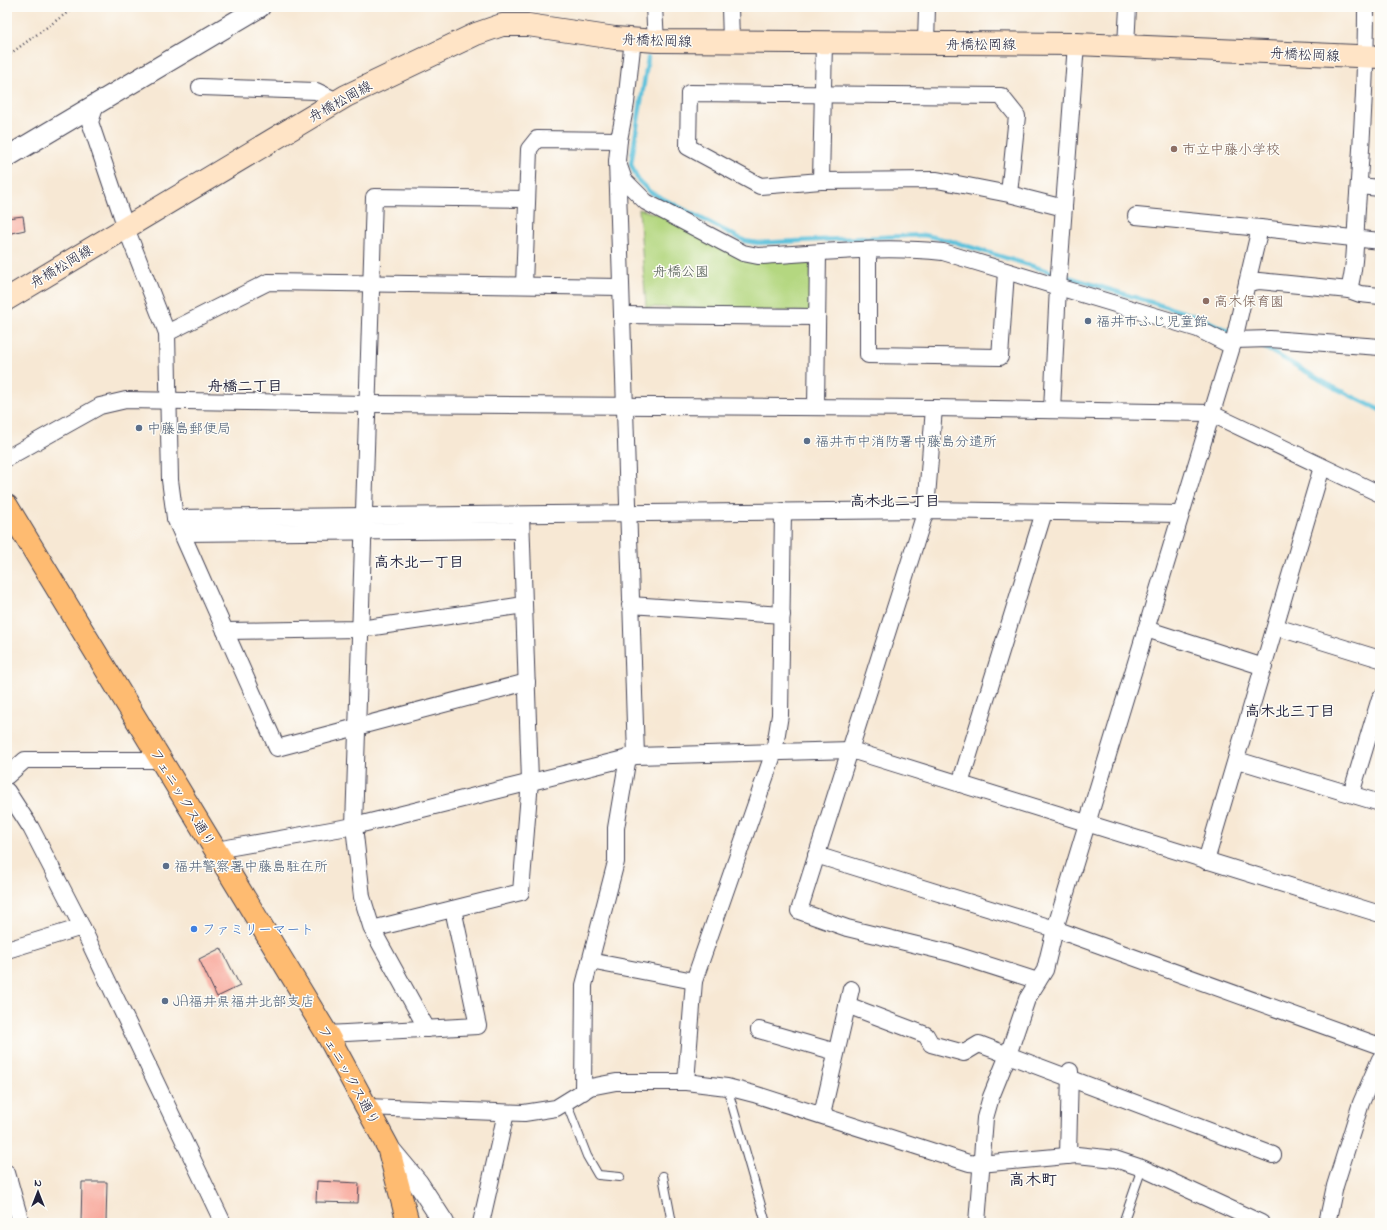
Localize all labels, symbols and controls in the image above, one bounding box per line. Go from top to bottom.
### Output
street label: 舟橋松岡線 [622,30,692,53]
street label: 舟橋松岡線 [946,35,1016,56]
street label: 舟橋松岡線 [1269,43,1340,68]
street label: 舟橋松岡線 [305,76,376,128]
place label: 市立中藤小学校 [1182,140,1280,161]
marker: 市立中藤小学校 [1169,144,1179,154]
street label: 舟橋松岡線 [26,240,97,294]
park label: 舟橋公園 [653,262,709,283]
place label: 高木保育園 [1214,292,1284,313]
marker: 高木保育園 [1201,296,1211,306]
place label: 福井市ふじ児童館 [1096,312,1208,333]
marker: 福井市ふじ児童館 [1083,316,1093,326]
district label: 舟橋二丁目 [207,376,283,398]
place label: 中藤島郵便局 [147,419,231,440]
marker: 中藤島郵便局 [134,423,144,433]
place label: 福井市中消防署中藤島分遣所 [815,432,997,453]
marker: 福井市中消防署中藤島分遣所 [802,436,812,446]
district label: 高木北二丁目 [850,491,940,513]
district label: 高木北一丁目 [374,552,464,574]
district label: 高木北三丁目 [1245,701,1335,723]
street label: フェニックス通り [144,744,219,851]
place label: 福井警察署中藤島駐在所 [174,857,328,878]
marker: 福井警察署中藤島駐在所 [161,861,171,871]
place label: ファミリーマート [202,920,314,941]
marker: ファミリーマート [189,924,199,934]
place label: JA福井県福井北部支店 [173,992,314,1013]
marker: JA福井県福井北部支店 [160,996,170,1006]
street label: フェニックス通り [311,1022,384,1130]
district label: 高木町 [1009,1169,1057,1193]
north arrow [18,1172,58,1212]
text: N [34,1175,42,1191]

